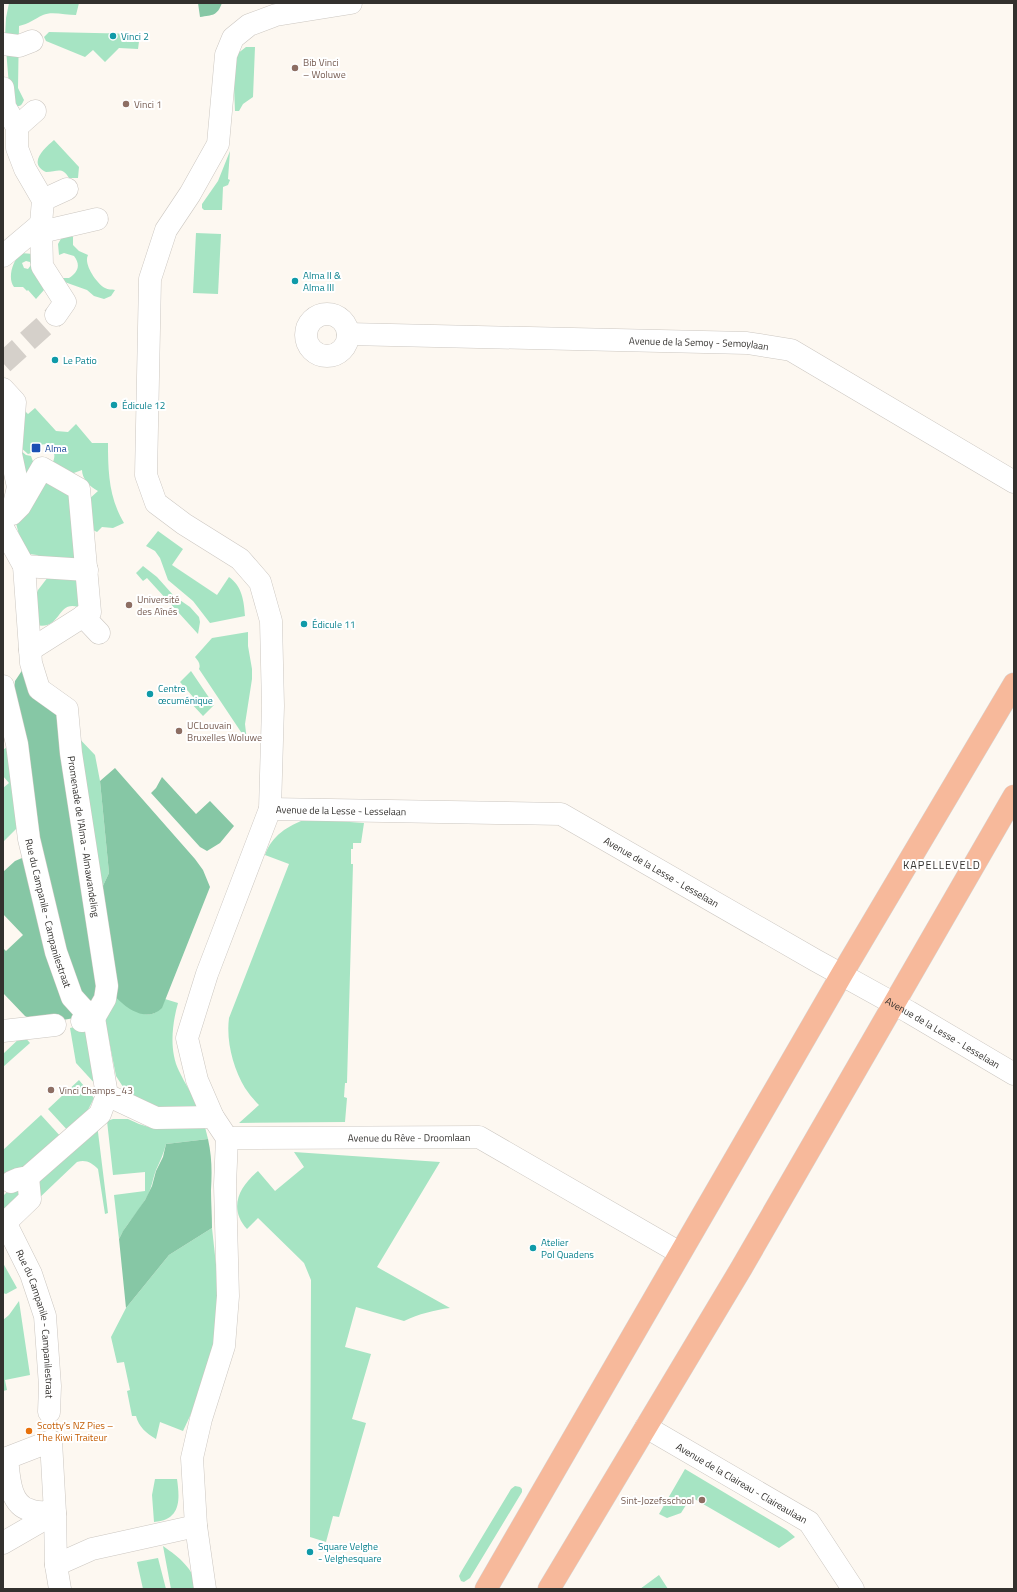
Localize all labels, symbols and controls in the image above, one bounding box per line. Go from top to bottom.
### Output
place label: Vinci 2 [121,29,149,44]
marker: Vinci 2 [108,31,118,41]
place label: Bib Vinci – Woluwe [303,55,346,82]
marker: Bib Vinci – Woluwe [290,63,300,73]
place label: Vinci 1 [134,97,162,112]
marker: Vinci 1 [121,99,131,109]
place label: Alma II & Alma III [303,268,341,295]
marker: Alma II & Alma III [290,276,300,286]
street label: Avenue de la Semoy - Semoylaan [629,333,770,354]
place label: Le Patio [63,353,97,368]
marker: Le Patio [50,355,60,365]
place label: Édicule 12 [122,398,165,413]
marker: Édicule 12 [109,400,119,410]
place label: Alma [45,441,67,456]
marker: Alma [30,442,42,454]
place label: Université des Aînés [137,592,180,619]
marker: Université des Aînés [124,600,134,610]
place label: Édicule 11 [312,617,355,632]
marker: Édicule 11 [299,619,309,629]
place label: Centre œcuménique [158,681,213,708]
marker: Centre œcuménique [145,689,155,699]
place label: UCLouvain Bruxelles Woluwe [187,718,262,745]
marker: UCLouvain Bruxelles Woluwe [174,726,184,736]
street label: Promenade de l'Alma - Almawandeling [64,755,104,918]
street label: Avenue de la Lesse - Lesselaan [276,802,406,819]
street label: Avenue de la Lesse - Lesselaan [601,833,722,911]
street label: Rue du Campanile - Campanilestraat [22,837,76,990]
district label: KAPELLEVELD [903,857,981,873]
street label: Avenue de la Lesse - Lesselaan [883,993,1003,1072]
place label: Vinci Champs_43 [59,1083,133,1098]
marker: Vinci Champs_43 [46,1085,56,1095]
street label: Avenue du Rêve - Droomlaan [348,1130,470,1145]
place label: Atelier Pol Quadens [541,1235,594,1262]
marker: Atelier Pol Quadens [528,1243,538,1253]
street label: Rue du Campanile - Campanilestraat [12,1247,58,1399]
place label: Scotty's NZ Pies – The Kiwi Traiteur [37,1418,113,1445]
marker: Scotty's NZ Pies – The Kiwi Traiteur [24,1426,34,1436]
street label: Avenue de la Claireau - Claireaulaan [673,1439,810,1527]
place label: Sint-Jozefsschool [621,1493,694,1508]
marker: Sint-Jozefsschool [697,1495,707,1505]
place label: Square Velghe - Velghesquare [318,1539,382,1566]
marker: Square Velghe - Velghesquare [305,1547,315,1557]

